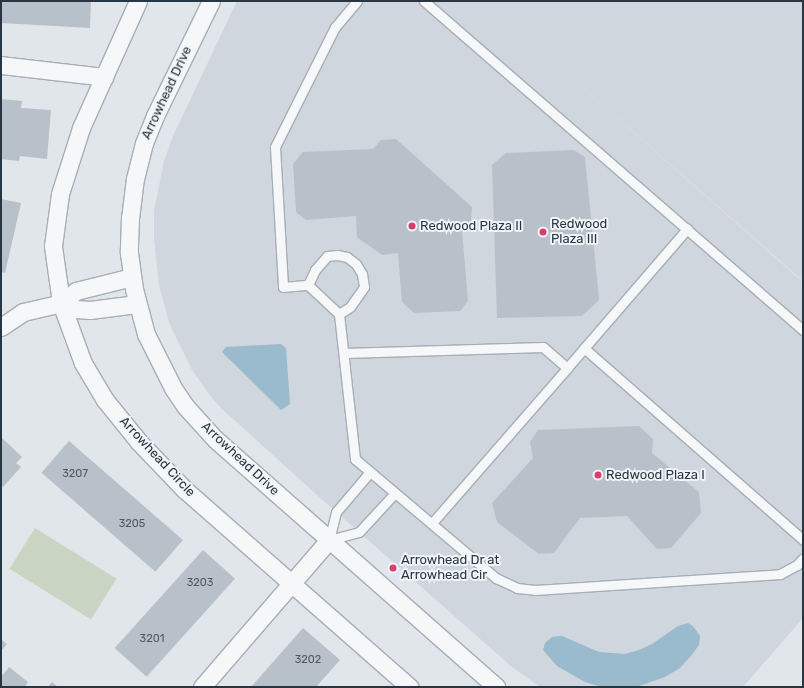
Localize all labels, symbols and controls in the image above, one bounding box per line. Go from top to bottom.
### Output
street label: Arrowhead Drive [139,44,195,142]
place label: Redwood Plaza III [551,217,607,248]
place label: Redwood Plaza II [420,218,522,234]
marker: Redwood Plaza II [407,221,417,231]
marker: Redwood Plaza III [538,227,548,237]
street label: Arrowhead Circle [116,414,198,500]
street label: Arrowhead Drive [198,419,282,499]
house number: 3207 [62,467,88,481]
place label: Redwood Plaza I [606,467,705,483]
marker: Redwood Plaza I [593,470,603,480]
house number: 3205 [119,517,145,531]
place label: Arrowhead Dr at Arrowhead Cir [401,553,500,584]
marker: Arrowhead Dr at Arrowhead Cir [388,563,398,573]
house number: 3203 [187,576,213,590]
house number: 3201 [140,632,164,646]
house number: 3202 [295,653,321,667]

